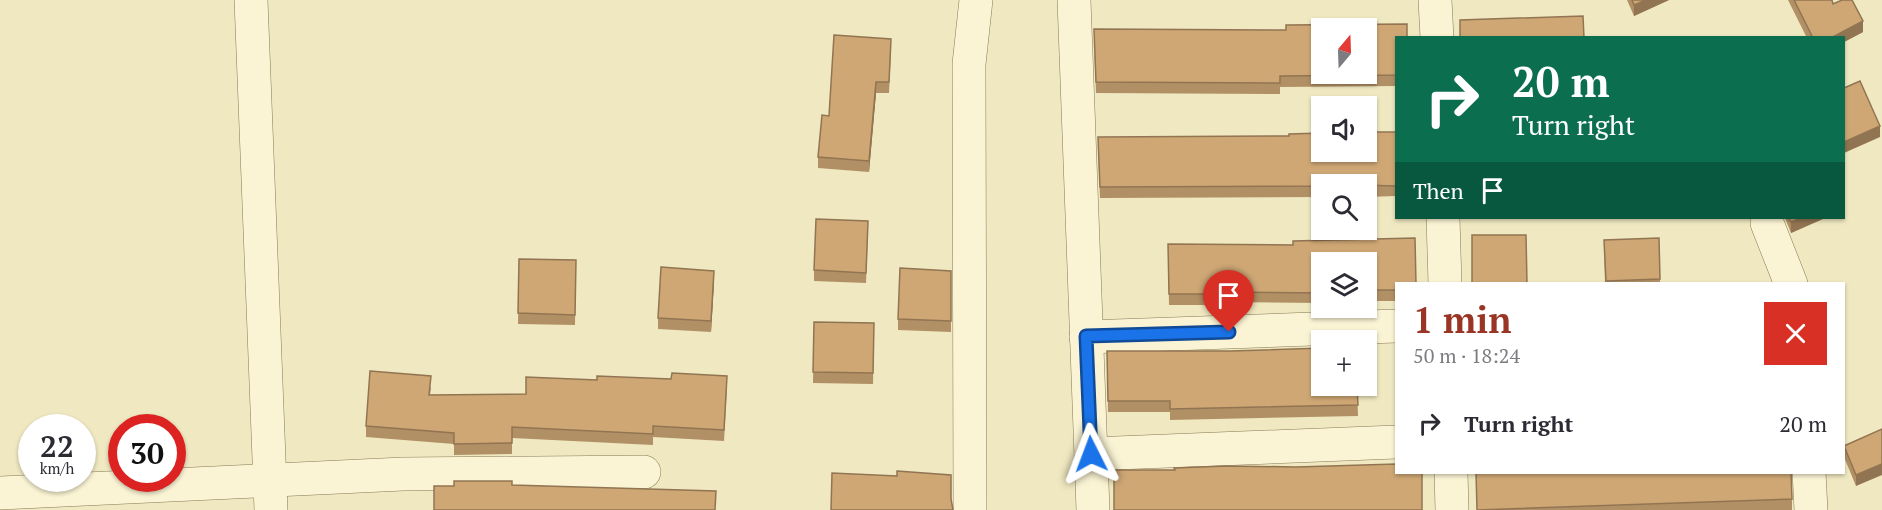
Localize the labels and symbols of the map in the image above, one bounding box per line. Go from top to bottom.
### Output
north arrow [1311,18,1377,84]
pin [1203,270,1254,332]
speed limit sign: 30 [108,414,186,492]
position arrow [1059,422,1123,486]

